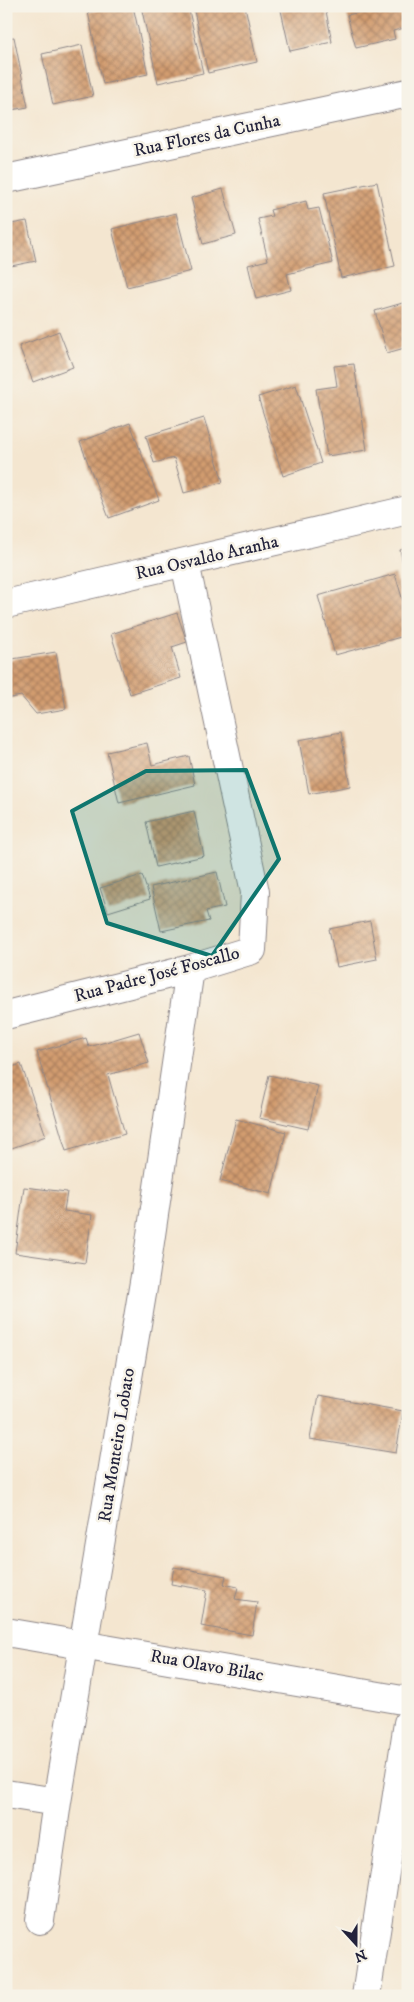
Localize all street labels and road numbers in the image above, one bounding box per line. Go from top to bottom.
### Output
street label: Rua Flores da Cunha [132,110,282,162]
street label: Rua Osvaldo Aranha [133,531,281,585]
street label: Rua Padre José Foscallo [72,942,242,1008]
street label: Rua Monteiro Lobato [94,1366,140,1524]
street label: Rua Olavo Bilac [148,1645,266,1687]

